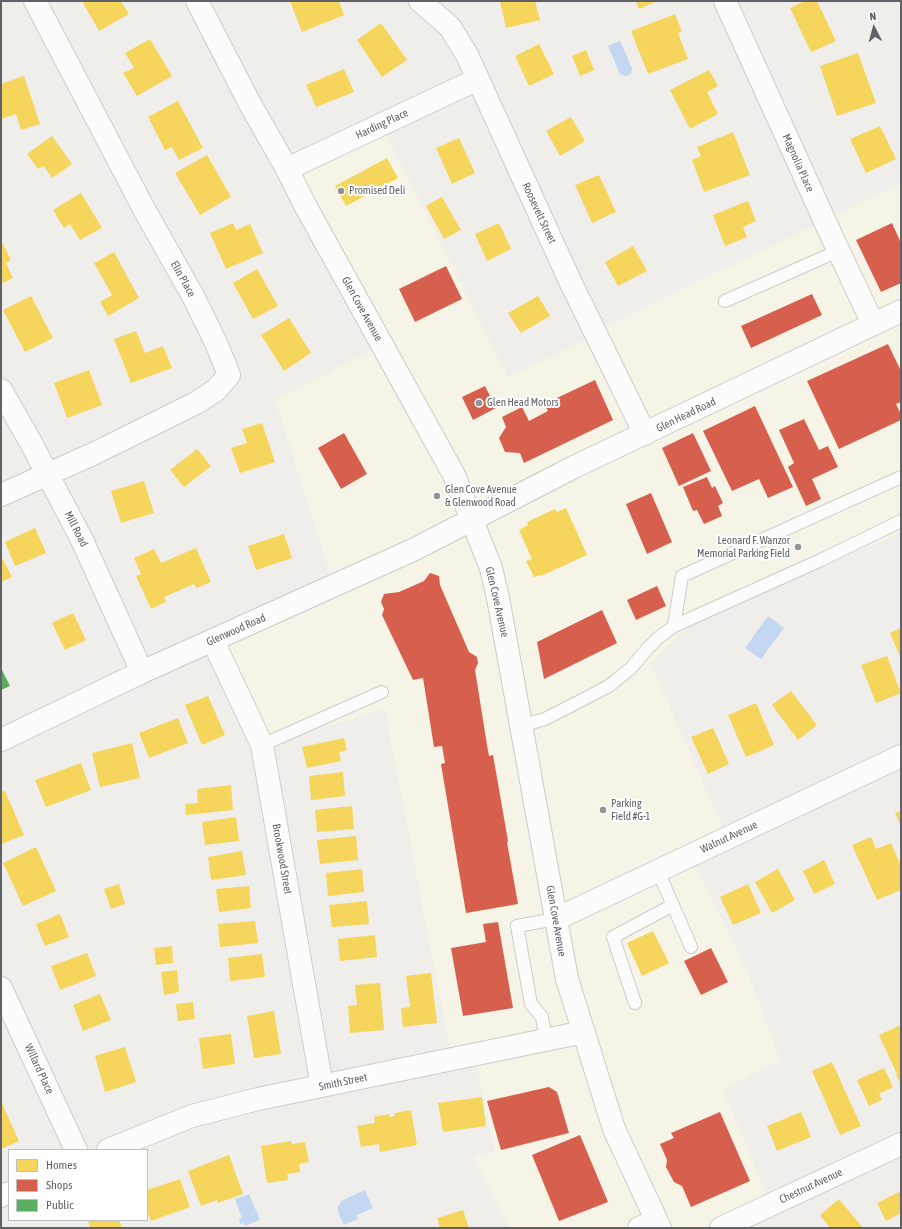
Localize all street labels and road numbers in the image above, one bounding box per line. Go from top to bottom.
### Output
street label: Harding Place [354,106,410,142]
street label: Magnolia Place [779,132,817,194]
street label: Roosevelt Street [519,180,559,246]
street label: Elin Place [168,259,198,299]
street label: Glen Cove Avenue [339,274,385,344]
street label: Glen Head Road [654,395,718,435]
street label: Mill Road [61,509,91,549]
street label: Glen Cove Avenue [482,566,512,638]
street label: Glenwood Road [204,611,268,649]
street label: Walnut Avenue [698,818,760,856]
street label: Brookwood Street [269,823,295,895]
street label: Glen Cove Avenue [543,884,569,958]
street label: Willard Place [22,1042,56,1096]
street label: Smith Street [318,1070,368,1094]
street label: Chestnut Avenue [777,1166,845,1206]

